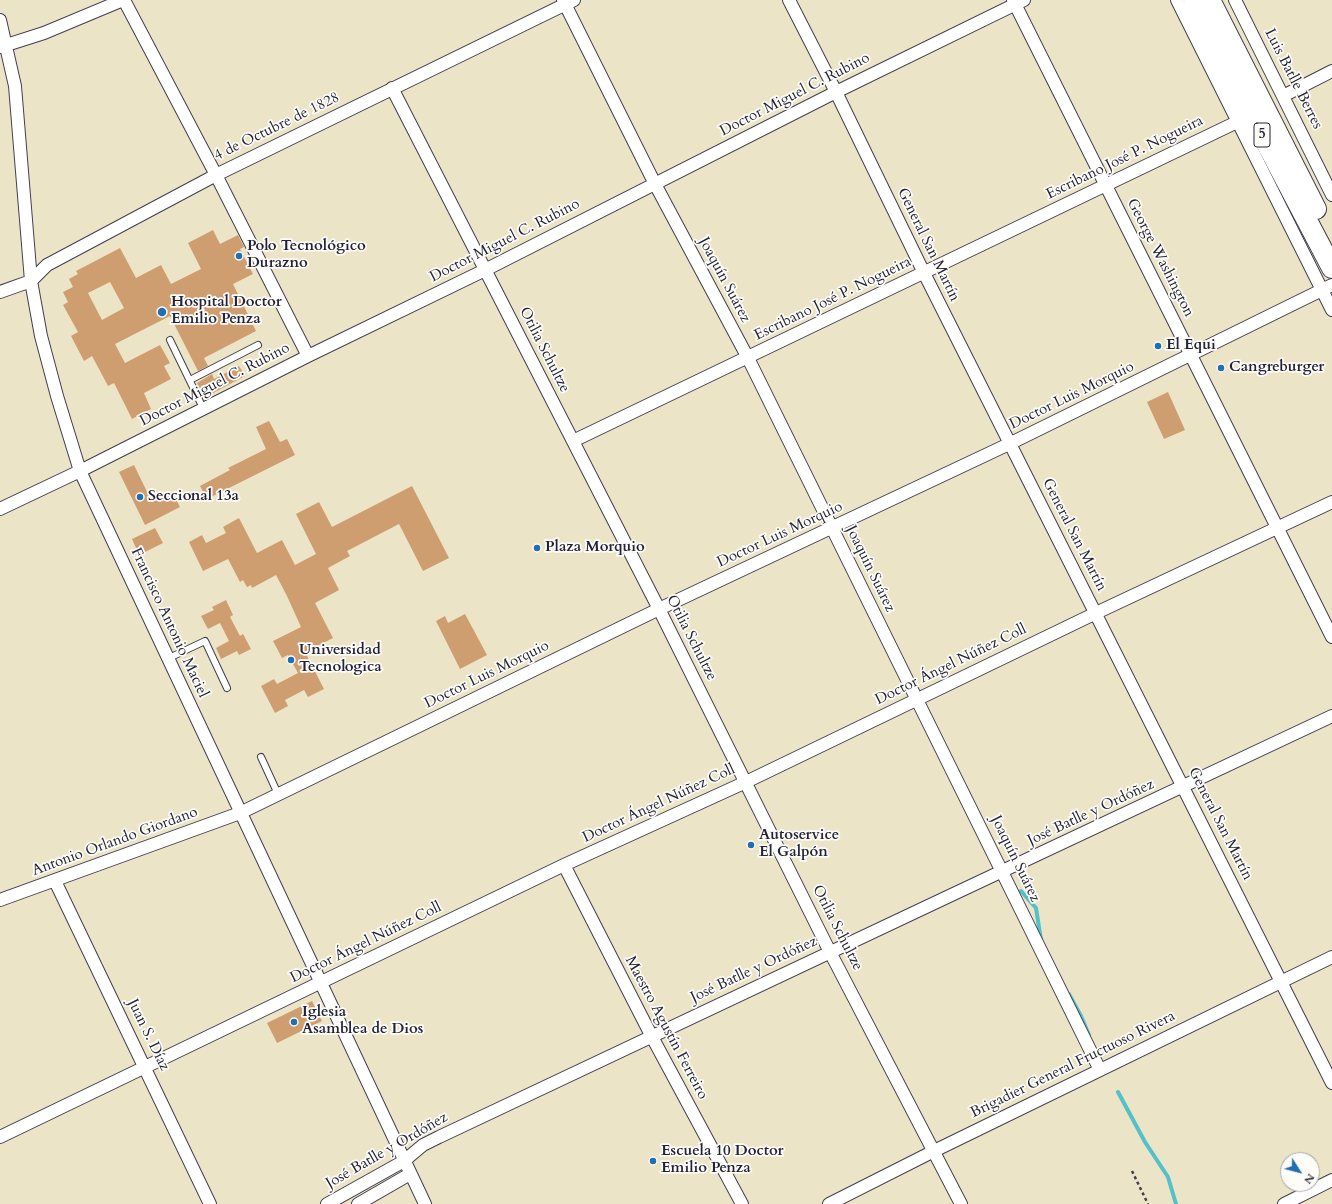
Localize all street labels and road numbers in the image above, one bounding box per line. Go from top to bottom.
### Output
street label: Luis Batlle Berres [1260,26,1326,132]
street label: Doctor Miguel C. Rubino [717,49,873,141]
street label: 4 de Octubre de 1828 [211,89,343,165]
street label: Escribano José P. Nogueira [1044,112,1206,204]
road number: 5 [1254,123,1270,147]
street label: General San Martín [893,185,963,305]
street label: Doctor Miguel C. Rubino [427,195,583,287]
street label: George Washington [1122,196,1198,320]
street label: Joaquín Suárez [694,234,754,326]
street label: Escribano José P. Nogueira [752,253,914,345]
street label: Otilia Schultze [515,304,573,396]
street label: Doctor Miguel C. Rubino [137,339,293,431]
street label: Doctor Luis Morquio [1007,358,1137,434]
street label: General San Martín [1038,476,1110,594]
street label: Doctor Luis Morquio [714,498,846,572]
street label: Joaquín Suárez [841,523,899,615]
street label: Francisco Antonio Maciel [126,545,212,701]
street label: Otilia Schultze [662,592,720,684]
street label: Doctor Ángel Núñez Coll [872,621,1030,709]
street label: Doctor Luis Morquio [422,637,552,713]
street label: Doctor Ángel Núñez Coll [580,761,738,847]
street label: General San Martín [1184,765,1256,883]
street label: José Batlle y Ordóñez [1025,776,1157,850]
street label: Antonio Orlando Giordano [30,804,200,880]
street label: Joaquín Suárez [986,813,1044,905]
street label: Otilia Schultze [808,882,866,974]
street label: Doctor Ángel Núñez Coll [287,899,445,987]
street label: José Batlle y Ordóñez [688,933,820,1007]
street label: Maestro Agustín Ferreiro [621,953,711,1103]
street label: Juan S. Díaz [123,996,173,1074]
street label: Brigadier General Fructuoso Rivera [968,1008,1178,1122]
street label: José Batlle y Ordóñez [323,1109,451,1193]

